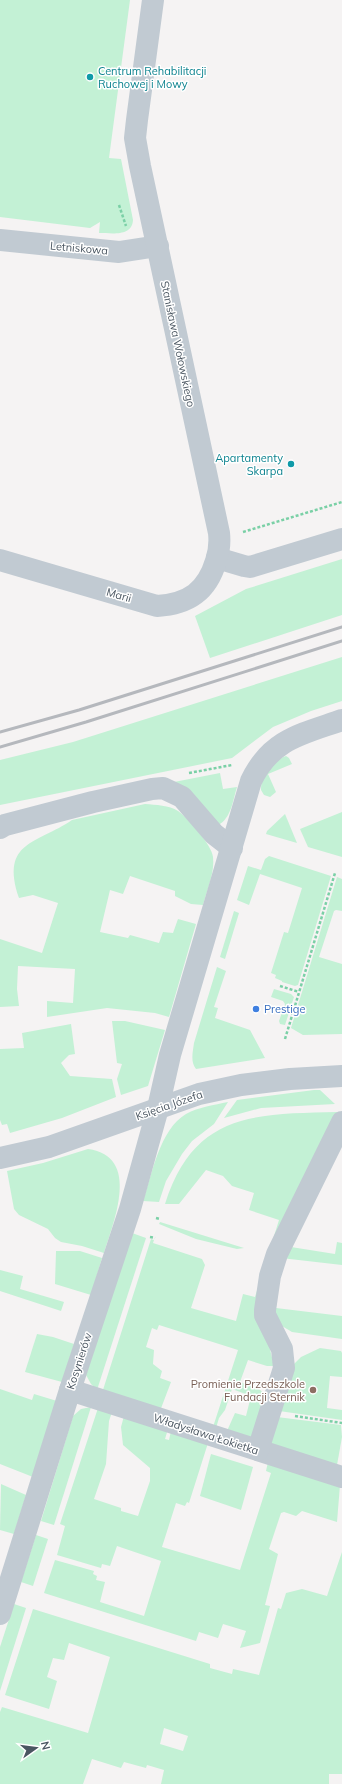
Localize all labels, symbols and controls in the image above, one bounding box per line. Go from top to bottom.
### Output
place label: Centrum Rehabilitacji Ruchowej i Mowy [98,64,206,91]
marker: Centrum Rehabilitacji Ruchowej i Mowy [85,72,95,82]
street label: Letniskowa [49,238,109,258]
street label: Stanisława Wołowskiego [158,280,198,408]
place label: Apartamenty Skarpa [215,451,283,478]
marker: Apartamenty Skarpa [286,459,296,469]
street label: Marii [105,585,133,605]
place label: Prestige [264,1002,305,1016]
marker: Prestige [251,1004,261,1014]
street label: Księcia Józefa [134,1087,204,1123]
street label: Kosynierów [63,1330,95,1391]
place label: Promienie Przedszkole Fundacji Sternik [191,1377,305,1404]
marker: Promienie Przedszkole Fundacji Sternik [308,1385,318,1395]
street label: Władysława Łokietka [152,1410,260,1458]
north arrow [16,1728,56,1768]
text: N [38,1740,54,1751]

